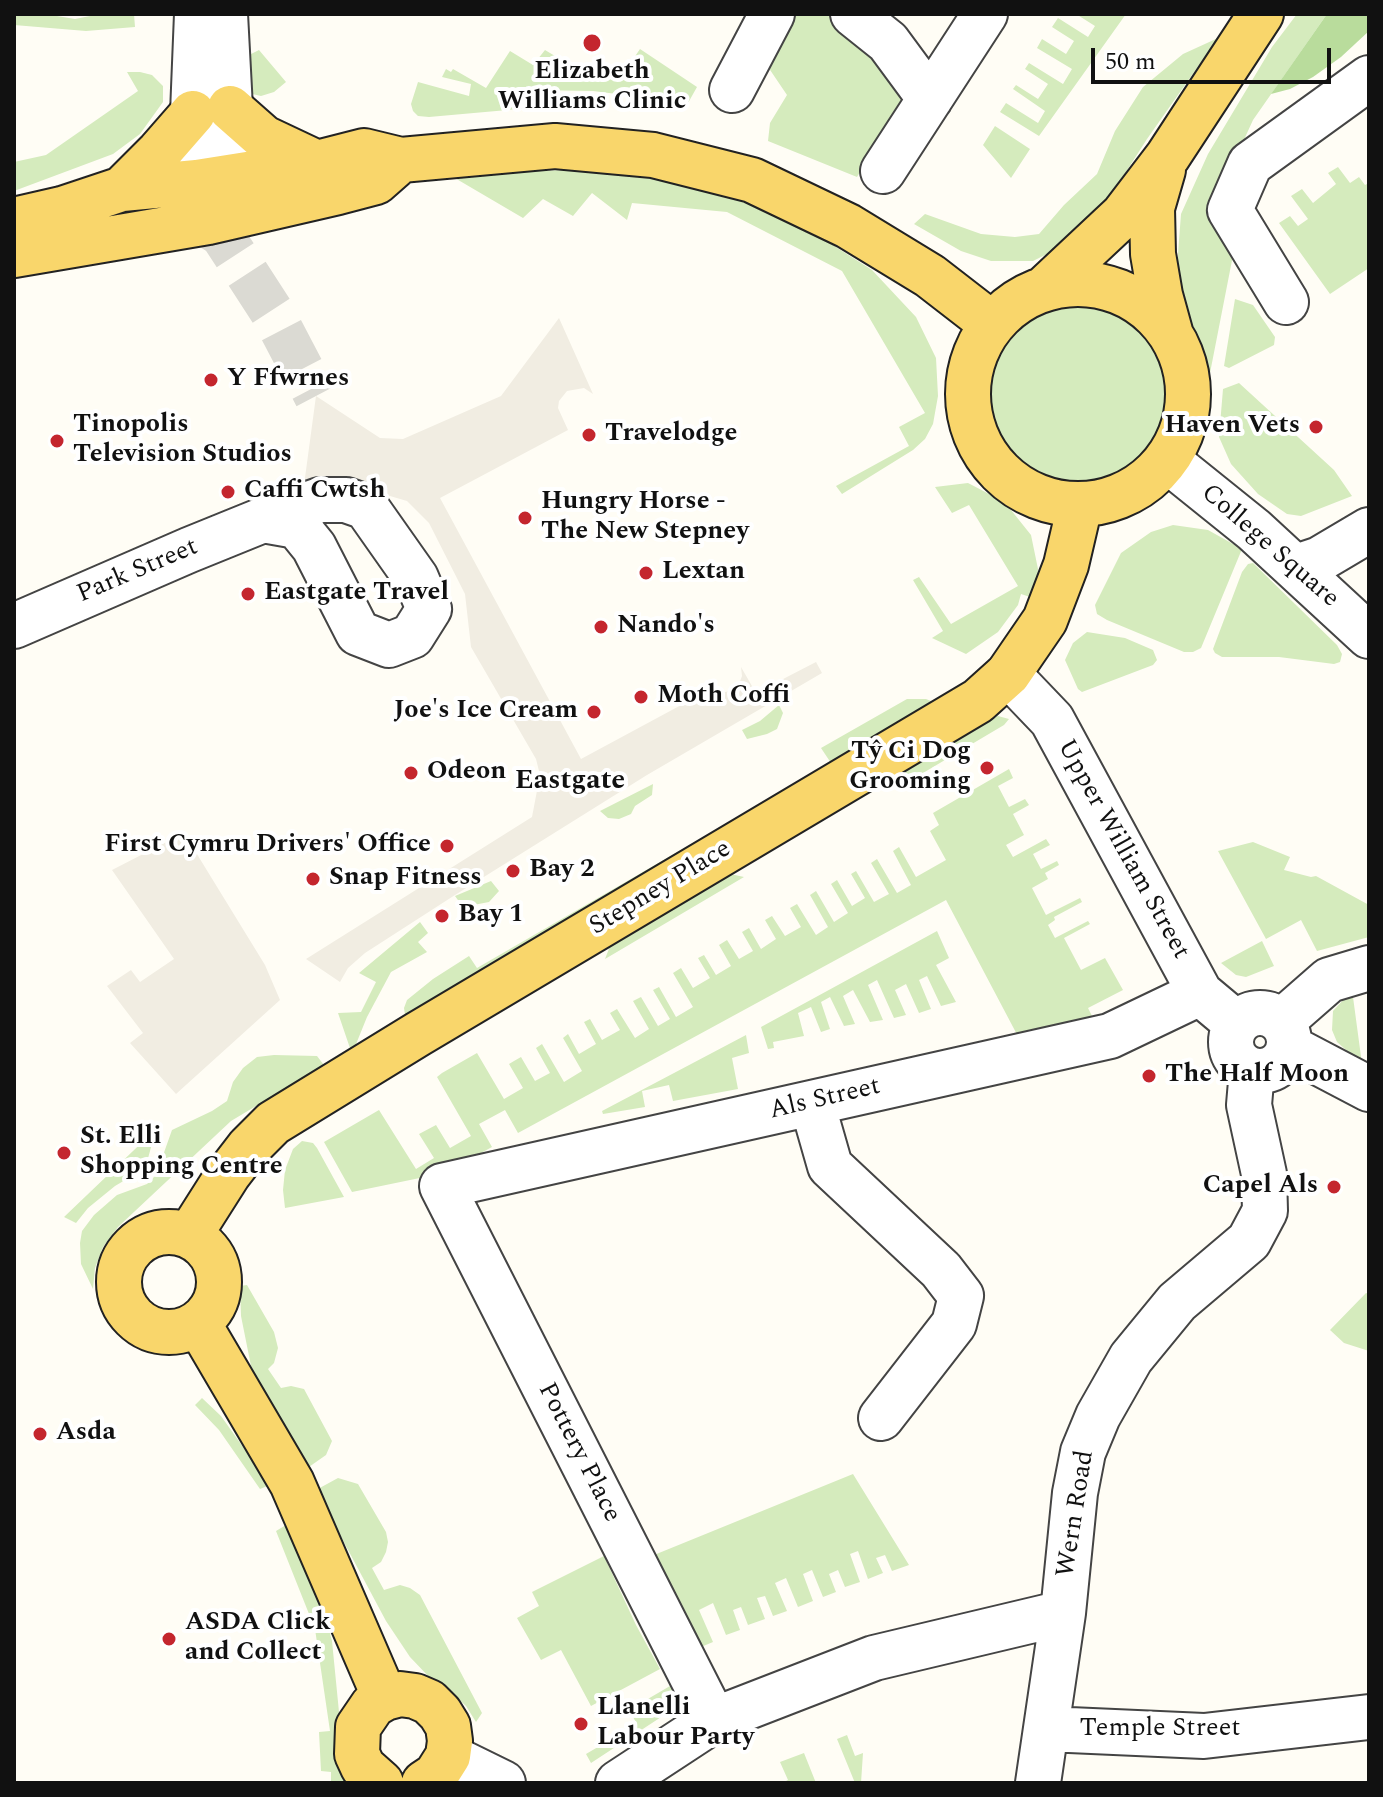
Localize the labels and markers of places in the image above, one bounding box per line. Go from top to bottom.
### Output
marker: Elizabeth Williams Clinic [581,32,603,54]
place label: Elizabeth Williams Clinic [498,57,686,118]
place label: Y Ffwrnes [227,364,349,396]
marker: Y Ffwrnes [202,371,220,389]
place label: Tinopolis Television Studios [73,410,292,472]
place label: Haven Vets [1164,411,1300,443]
marker: Haven Vets [1307,418,1325,436]
place label: Travelodge [605,419,737,451]
marker: Travelodge [580,426,598,444]
marker: Tinopolis Television Studios [48,432,66,450]
place label: Caffi Cwtsh [244,476,386,508]
marker: Caffi Cwtsh [219,483,237,501]
place label: Hungry Horse - The New Stepney [541,487,749,548]
marker: Hungry Horse - The New Stepney [516,509,534,527]
place label: Lextan [662,557,745,589]
marker: Lextan [637,564,655,582]
place label: Eastgate Travel [264,578,449,610]
marker: Eastgate Travel [239,585,257,603]
place label: Nando's [617,611,715,643]
marker: Nando's [592,618,610,636]
place label: Moth Coffi [657,681,790,713]
marker: Moth Coffi [632,688,650,706]
place label: Joe's Ice Cream [393,696,578,728]
marker: Joe's Ice Cream [585,703,603,721]
place label: Tŷ Ci Dog Grooming [849,737,971,798]
place label: Odeon [427,757,506,789]
marker: Tŷ Ci Dog Grooming [978,759,996,777]
marker: Odeon [402,764,420,782]
place label: First Cymru Drivers' Office [104,830,431,862]
marker: First Cymru Drivers' Office [438,837,456,855]
place label: Bay 2 [529,855,594,887]
marker: Bay 2 [504,862,522,880]
place label: Snap Fitness [329,863,482,895]
marker: Snap Fitness [304,870,322,888]
place label: Bay 1 [458,900,523,932]
marker: Bay 1 [433,907,451,925]
place label: The Half Moon [1165,1060,1349,1092]
marker: The Half Moon [1140,1067,1158,1085]
place label: St. Elli Shopping Centre [80,1122,283,1184]
marker: St. Elli Shopping Centre [55,1144,73,1162]
place label: Capel Als [1203,1171,1318,1203]
marker: Capel Als [1325,1178,1343,1196]
place label: Asda [56,1418,116,1450]
marker: Asda [31,1425,49,1443]
place label: ASDA Click and Collect [185,1608,331,1670]
marker: ASDA Click and Collect [160,1630,178,1648]
place label: Llanelli Labour Party [597,1693,754,1754]
marker: Llanelli Labour Party [572,1715,590,1733]

